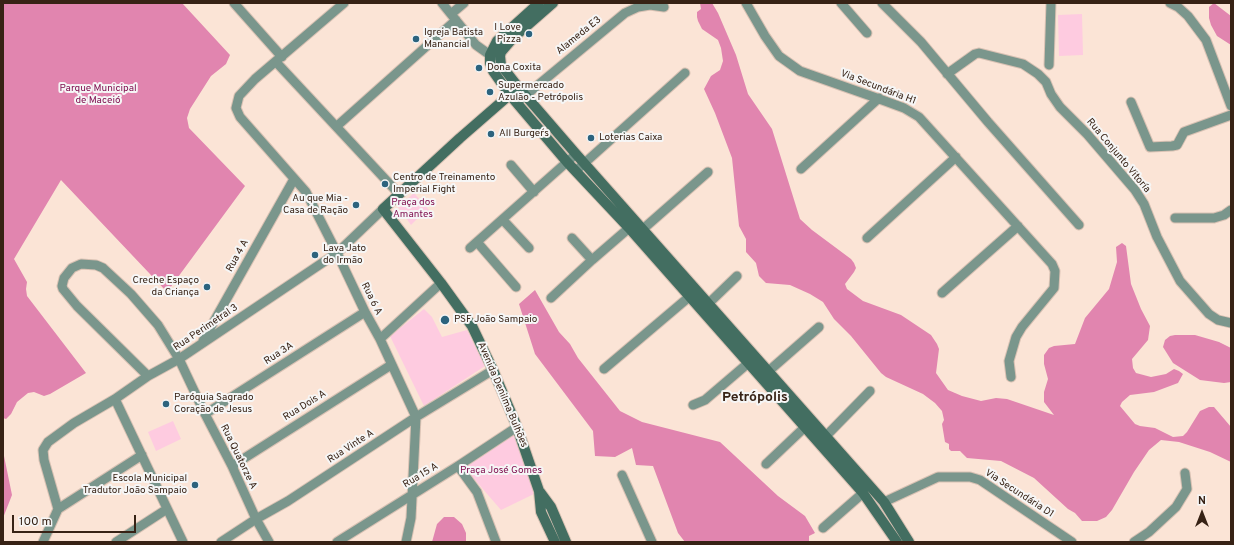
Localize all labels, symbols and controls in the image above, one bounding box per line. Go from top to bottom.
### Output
street label: Alameda E3 [554,14,604,58]
place label: I Love Pizza [494,22,521,46]
place label: Igreja Batista Manancial [424,27,483,50]
marker: I Love Pizza [524,29,534,39]
marker: Igreja Batista Manancial [411,34,421,44]
place label: Dona Coxita [487,62,541,74]
marker: Dona Coxita [474,63,484,73]
street label: Via Secundária H1 [838,68,918,108]
place label: Supermercado Azulão - Petrópolis [498,80,583,104]
park label: Parque Municipal de Maceió [59,83,137,106]
marker: Supermercado Azulão - Petrópolis [485,87,495,97]
street label: Rua Conjunto Vitoría [1083,116,1153,196]
place label: All Burger´s [499,128,549,140]
marker: All Burger´s [486,129,496,139]
place label: Loterias Caixa [599,132,662,144]
marker: Loterias Caixa [586,133,596,143]
place label: Centro de Treinamento Imperial Fight [393,172,495,196]
marker: Centro de Treinamento Imperial Fight [380,179,390,189]
place label: Au que Mia - Casa de Ração [283,193,348,216]
park label: Praça dos Amantes [391,197,435,220]
marker: Au que Mia - Casa de Ração [351,200,361,210]
street label: Rua 4 A [224,238,252,274]
place label: Lava Jato do Irmão [323,243,366,266]
marker: Lava Jato do Irmão [310,250,320,260]
place label: Creche Espaço da Criança [132,275,199,298]
street label: Rua 6 A [358,281,384,317]
marker: Creche Espaço da Criança [202,282,212,292]
street label: Rua Perimetral 3 [171,302,241,354]
marker: PSF João Sampaio [439,314,451,326]
place label: PSF João Sampaio [454,314,537,326]
street label: Rua 3A [262,340,296,368]
street label: Avenida Denilma Bulhões [474,340,530,450]
street label: Rua Dois A [281,388,329,424]
district label: Petrópolis [722,390,788,406]
place label: Paróquia Sagrado Coração de Jesus [174,392,254,416]
marker: Paróquia Sagrado Coração de Jesus [161,399,171,409]
street label: Rua Quatorze A [217,423,259,491]
street label: Rua Vinte A [326,428,376,466]
street label: Rua 15 A [401,461,441,491]
park label: Praça José Gomes [460,465,542,477]
street label: Via Secundária D1 [982,467,1056,521]
place label: Escola Municipal Tradutor João Sampaio [83,473,187,496]
marker: Escola Municipal Tradutor João Sampaio [190,480,200,490]
north arrow [1182,493,1222,533]
text: N [1198,494,1206,508]
scale bar [14,507,138,533]
text: 100 m [19,514,52,530]

